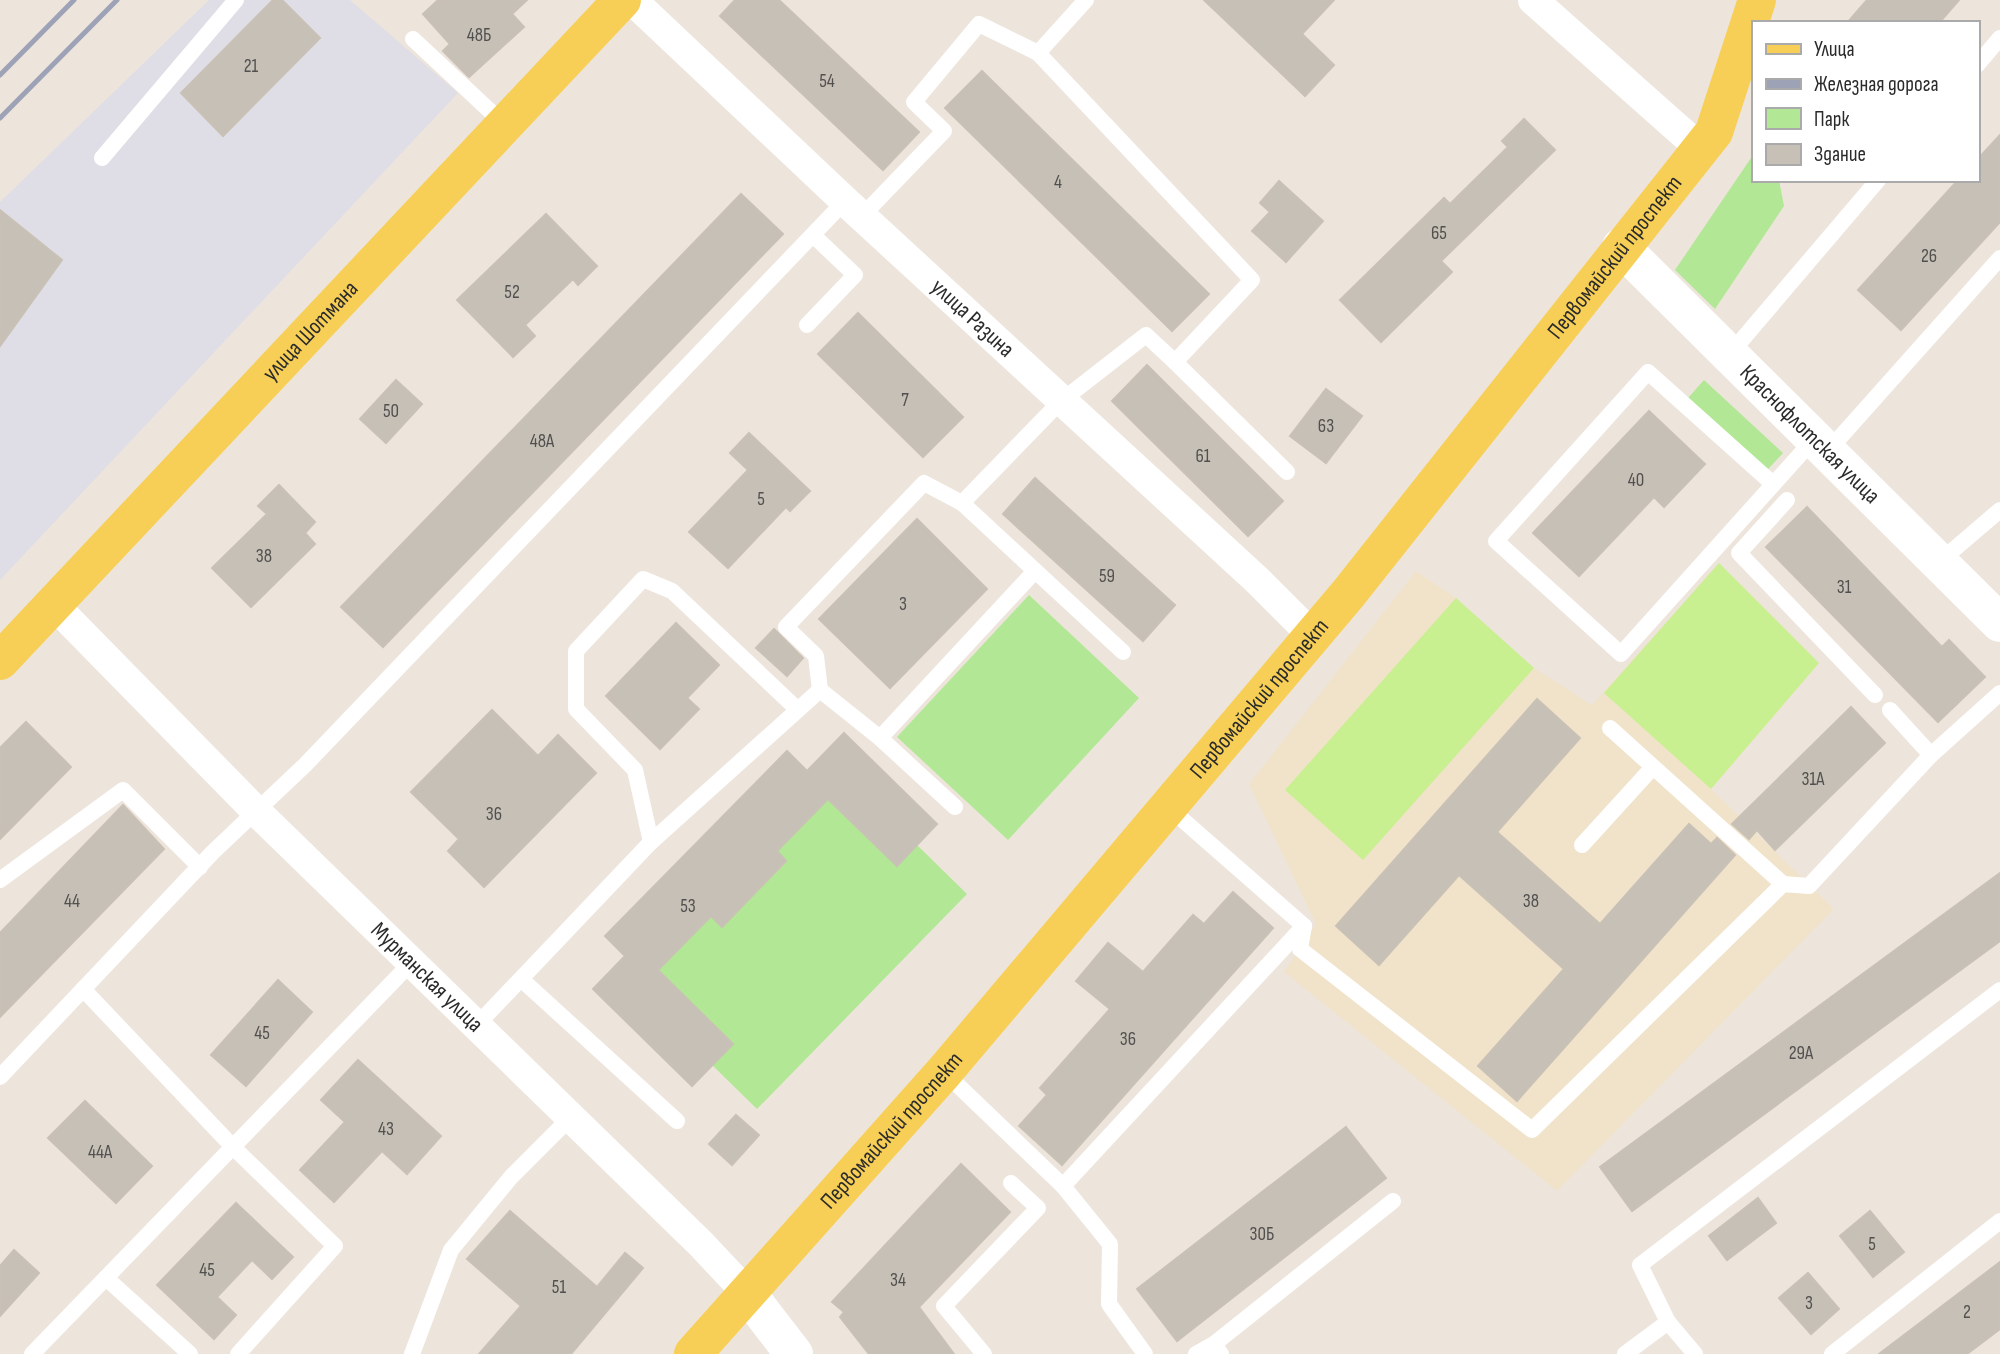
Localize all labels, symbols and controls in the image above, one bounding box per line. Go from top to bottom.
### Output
legend [1752,21,1979,182]
house number: 48Б [467,24,491,47]
text: Улица [1814,37,1855,62]
house number: 21 [244,55,259,78]
house number: 54 [819,70,835,93]
text: Железная дорога [1814,72,1939,97]
text: Парк [1814,107,1849,132]
text: Здание [1814,142,1866,167]
street label: Первомайский проспект [1541,170,1688,345]
house number: 4 [1054,171,1062,194]
house number: 65 [1431,222,1447,245]
house number: 26 [1921,245,1937,268]
street label: улица Разина [925,273,1020,363]
street label: улица Шотмана [257,275,364,387]
house number: 52 [504,281,520,304]
street label: Краснофлотская улица [1734,359,1886,510]
house number: 7 [901,389,909,412]
house number: 50 [383,400,399,423]
house number: 63 [1318,415,1334,438]
house number: 48А [530,430,555,453]
house number: 61 [1196,445,1211,468]
house number: 40 [1628,469,1644,492]
house number: 5 [757,488,765,511]
house number: 38 [256,545,272,568]
house number: 59 [1099,565,1115,588]
house number: 31 [1837,576,1852,599]
house number: 3 [899,593,907,616]
street label: Первомайский проспект [1184,613,1335,785]
house number: 31А [1801,768,1825,791]
house number: 36 [486,803,502,826]
house number: 44 [64,890,80,913]
house number: 38 [1523,890,1539,913]
house number: 53 [680,895,696,918]
street label: Мурманская улица [365,916,489,1038]
house number: 45 [254,1022,270,1045]
house number: 36 [1120,1028,1136,1051]
house number: 29А [1789,1042,1814,1065]
street label: Первомайский проспект [815,1046,969,1215]
house number: 43 [378,1118,394,1141]
house number: 44А [88,1141,113,1164]
house number: 30Б [1250,1223,1274,1246]
house number: 5 [1868,1233,1876,1256]
house number: 45 [199,1259,215,1282]
house number: 34 [890,1269,906,1292]
house number: 51 [552,1276,566,1299]
house number: 3 [1805,1292,1813,1315]
house number: 2 [1963,1301,1971,1324]

